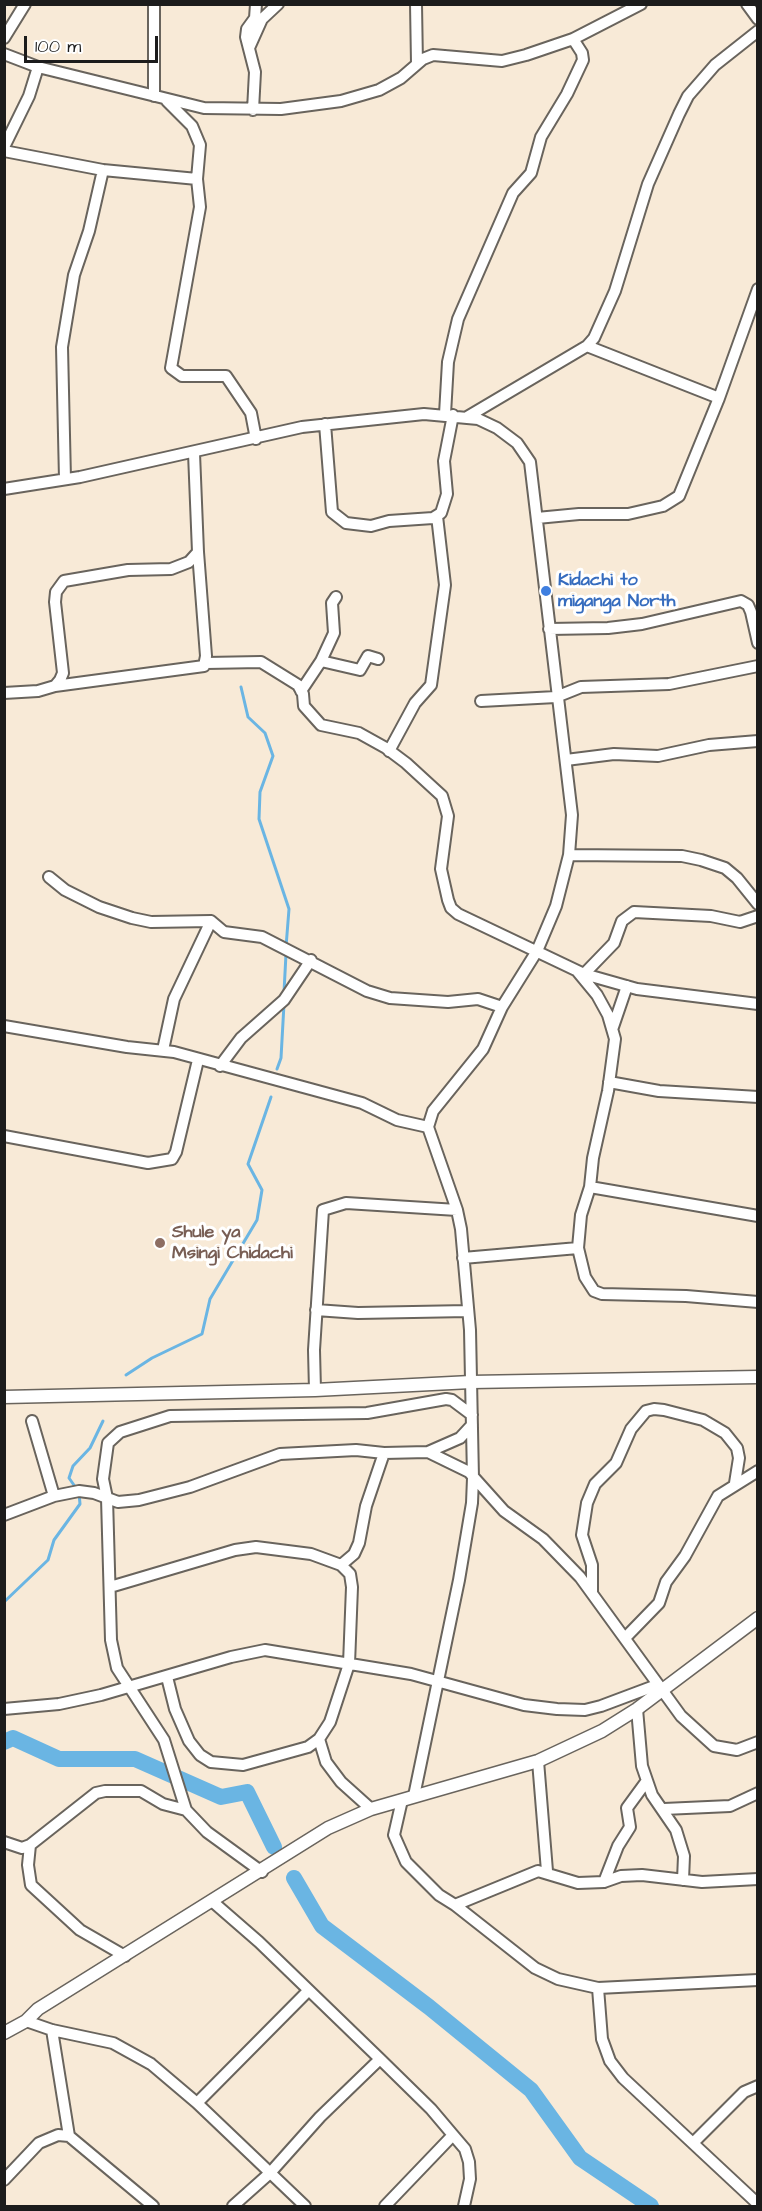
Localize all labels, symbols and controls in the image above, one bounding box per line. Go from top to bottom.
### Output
scale bar [27,24,160,62]
text: 100 m [35,34,81,59]
place label: Kidachi to miganga North [558,570,675,612]
marker: Kidachi to miganga North [539,584,553,598]
place label: Shule ya Msingi Chidachi [172,1222,293,1264]
marker: Shule ya Msingi Chidachi [153,1236,167,1250]

